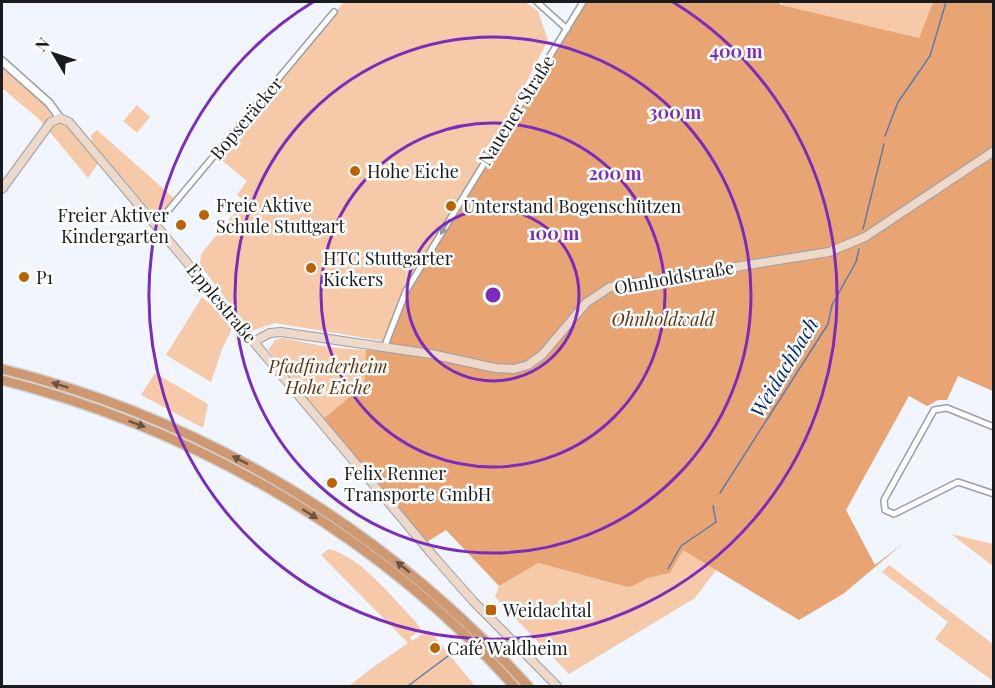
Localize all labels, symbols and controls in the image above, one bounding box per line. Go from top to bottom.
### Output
north arrow [24,24,84,84]
text: N [30,33,54,55]
text: 400 m [709,39,763,63]
street label: Nauener Straße [473,50,559,170]
street label: Bopseräcker [204,72,288,164]
text: 300 m [649,100,702,124]
place label: Hohe Eiche [367,159,459,183]
text: 200 m [588,161,642,185]
marker: Hohe Eiche [348,164,362,178]
place label: Freie Aktive Schule Stuttgart [216,193,346,238]
place label: Unterstand Bogenschützen [463,194,681,218]
marker: Unterstand Bogenschützen [444,199,458,213]
place label: Freier Aktiver Kindergarten [57,203,169,248]
marker: Freie Aktive Schule Stuttgart [197,208,211,222]
marker: Freier Aktiver Kindergarten [174,218,188,232]
one-way arrow [440,219,451,235]
text: 100 m [529,221,580,245]
place label: HTC Stuttgarter Kickers [323,246,453,291]
street label: Ohnholdstraße [612,255,736,299]
street label: Epplestraße [182,258,262,348]
marker: HTC Stuttgarter Kickers [304,261,318,275]
place label: P1 [36,265,54,289]
marker: P1 [17,270,31,284]
centre of rings [483,285,503,305]
park label: Ohnholdwald [612,307,716,331]
water label: Weidachbach [743,312,823,422]
park label: Pfadfinderheim Hohe Eiche [268,354,387,399]
one-way arrow [51,380,69,390]
one-way arrow [128,420,146,429]
one-way arrow [231,456,249,466]
place label: Felix Renner Transporte GmbH [344,461,491,506]
marker: Felix Renner Transporte GmbH [325,476,339,490]
one-way arrow [302,508,318,519]
one-way arrow [395,561,411,574]
place label: Weidachtal [502,598,592,622]
marker: Weidachtal [484,603,498,617]
place label: Café Waldheim [447,636,568,660]
marker: Café Waldheim [428,641,442,655]

